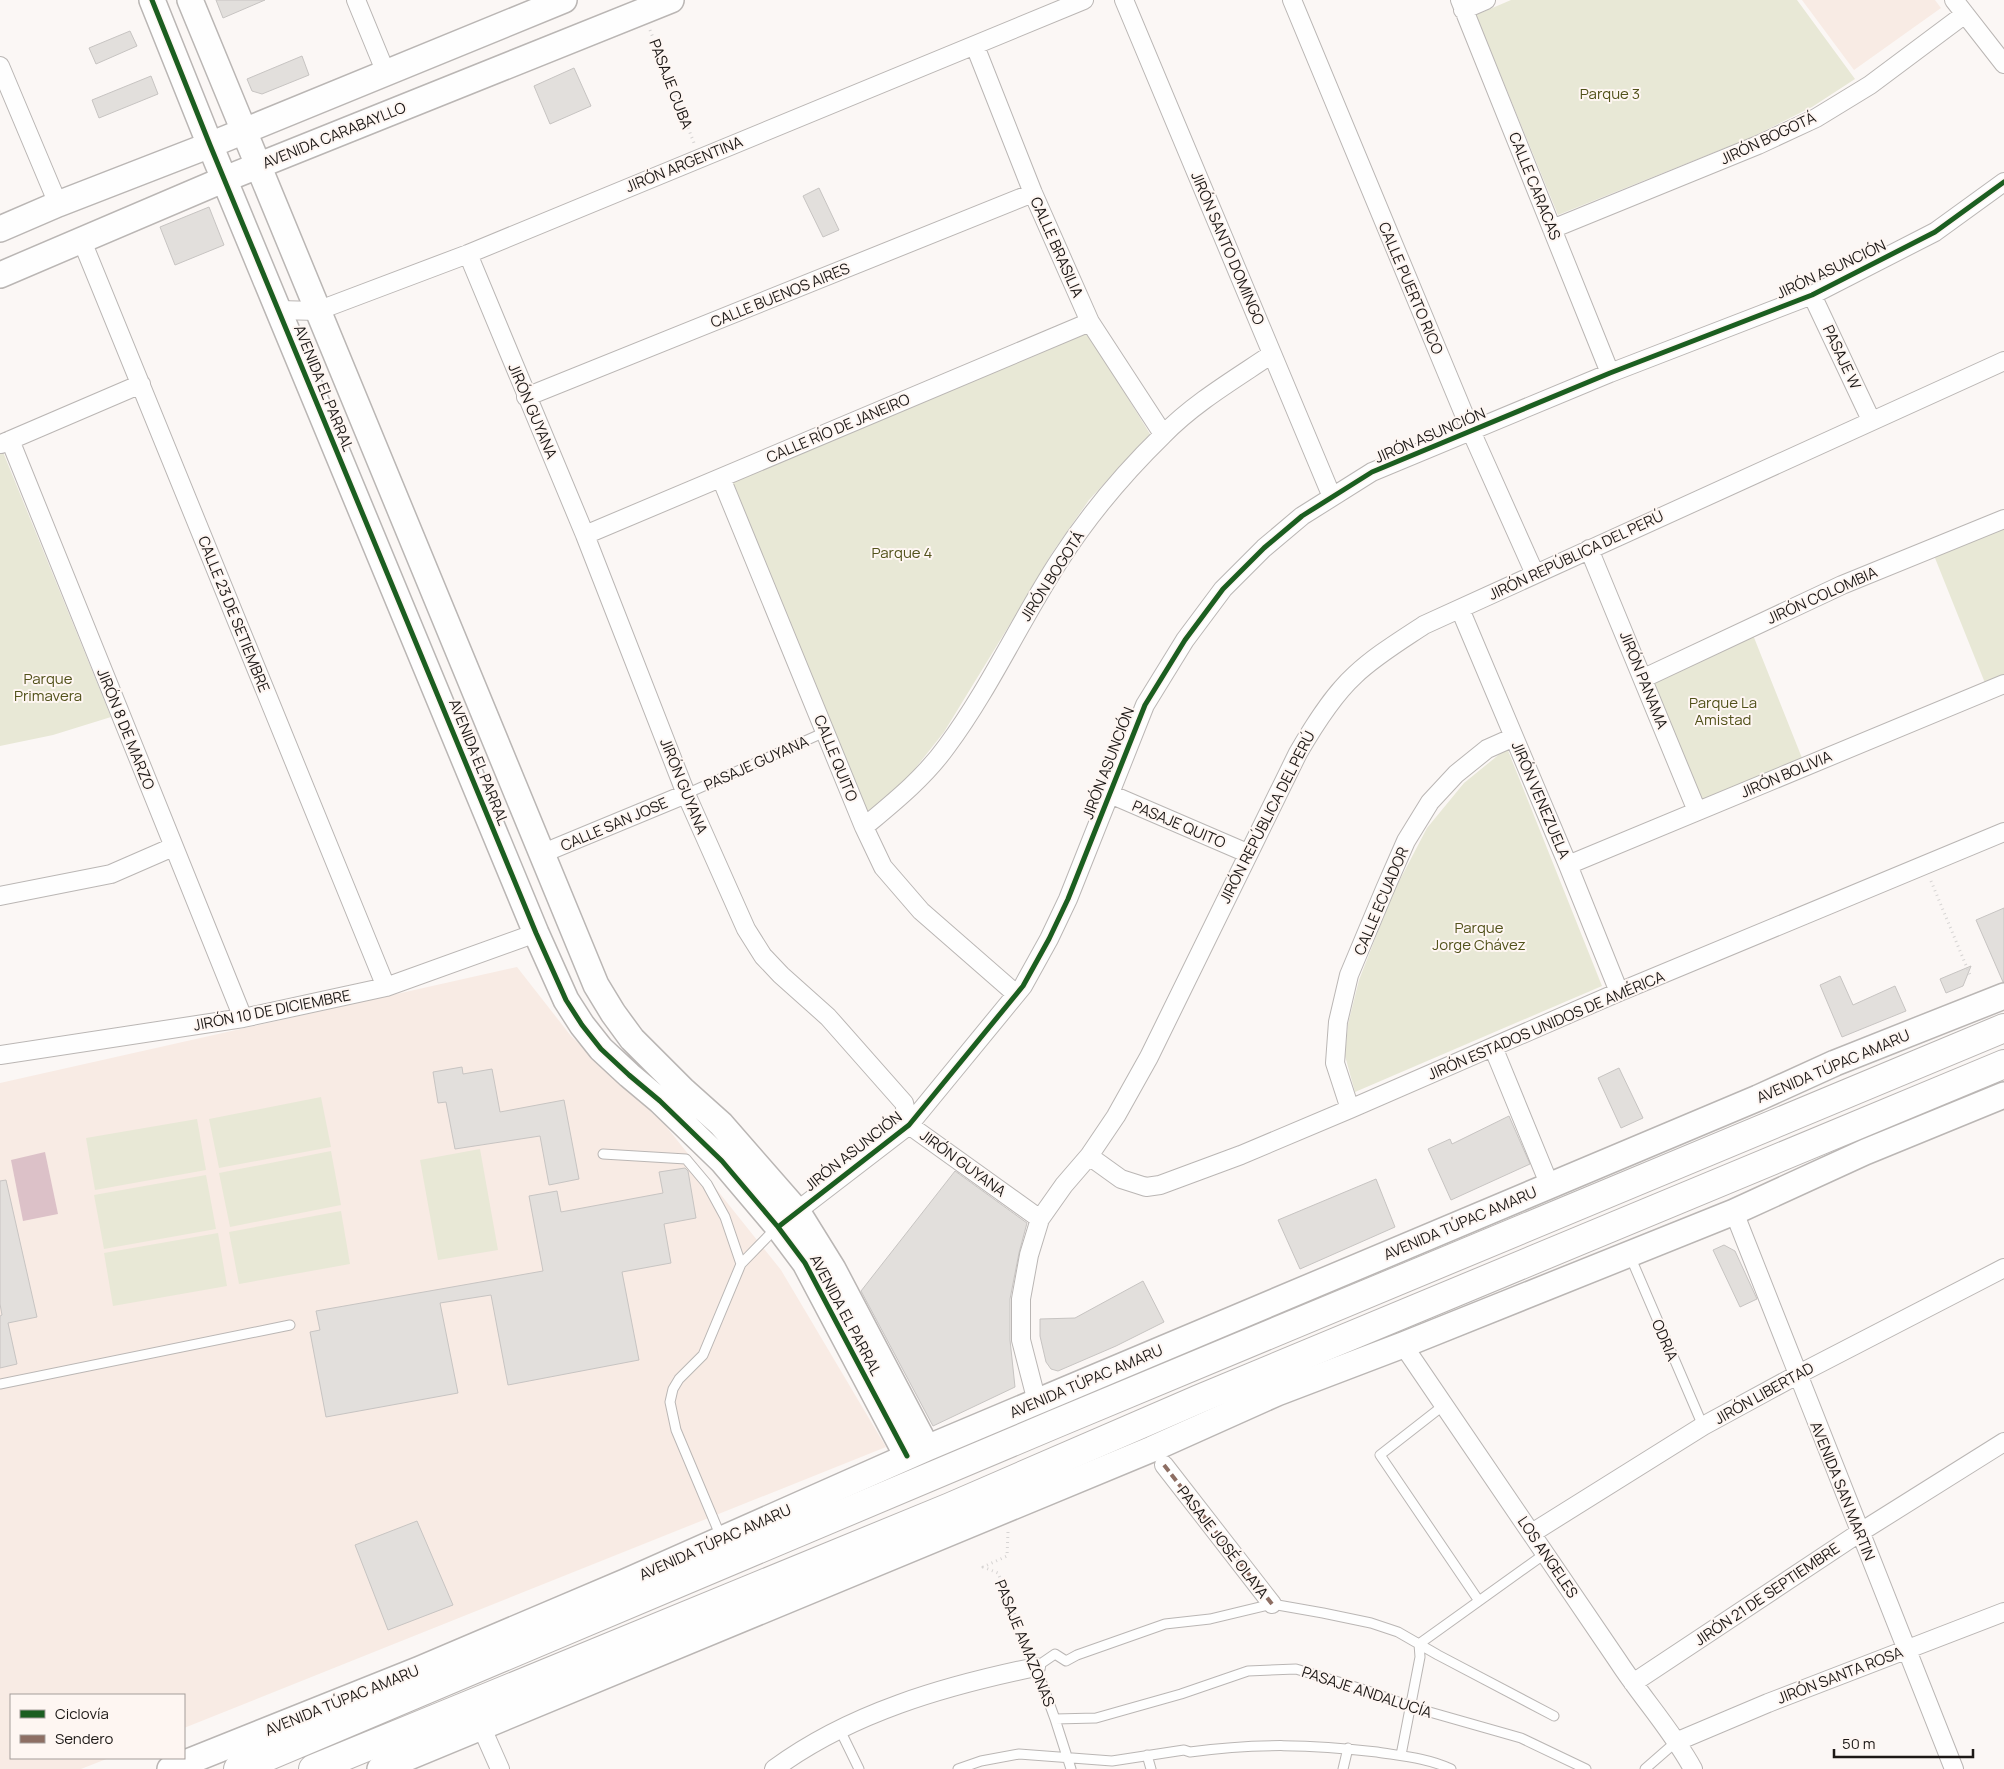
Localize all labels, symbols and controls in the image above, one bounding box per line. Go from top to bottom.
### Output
street label: PASAJE CUBA [644,36,698,132]
park label: Parque 3 [1580,83,1640,104]
street label: AVENIDA CARABAYLLO [259,97,409,173]
street label: JIRÓN BOGOTÁ [1717,106,1820,169]
street label: CALLE CARACAS [1504,129,1566,243]
street label: JIRÓN ARGENTINA [622,131,746,197]
street label: JIRÓN SANTO DOMINGO [1186,168,1270,328]
street label: CALLE BRASILIA [1025,193,1089,301]
street label: CALLE PUERTO RICO [1374,219,1448,357]
street label: JIRÓN ASUNCIÓN [1773,234,1889,304]
street label: CALLE BUENOS AIRES [707,257,853,333]
street label: PASAJE W [1818,321,1866,393]
street label: AVENIDA EL PARRAL [289,322,359,455]
street label: JIRÓN GUYANA [503,360,563,462]
street label: CALLE RÍO DE JANEIRO [763,388,913,468]
street label: JIRÓN ASUNCIÓN [1371,402,1489,468]
street label: JIRÓN REPÚBLICA DEL PERÚ [1485,505,1667,605]
street label: JIRÓN BOGOTÁ [1015,527,1089,625]
street label: CALLE 23 DE SETIEMBRE [193,533,275,695]
park label: Parque 4 [872,542,933,563]
street label: JIRÓN COLOMBIA [1764,561,1881,629]
street label: JIRÓN PANAMA [1615,628,1673,732]
street label: JIRÓN 8 DE MARZO [92,665,160,793]
park label: Parque Primavera [14,668,82,706]
park label: Parque La Amistad [1689,692,1757,730]
street label: AVENIDA EL PARRAL [444,696,514,829]
street label: JIRÓN ASUNCIÓN [1077,704,1139,822]
street label: CALLE QUITO [809,712,863,804]
street label: JIRÓN REPÚBLICA DEL PERÚ [1214,727,1320,907]
street label: PASAJE GUYANA [700,730,812,795]
street label: JIRÓN GUYANA [655,735,713,838]
street label: JIRÓN VENEZUELA [1507,738,1575,863]
street label: JIRÓN BOLIVIA [1737,745,1835,803]
street label: CALLE SAN JOSE [557,792,671,856]
street label: PASAJE QUITO [1129,795,1229,853]
street label: CALLE ECUADOR [1349,844,1413,958]
park label: Parque Jorge Chávez [1432,917,1526,955]
street label: JIRÓN ESTADOS UNIDOS DE AMÉRICA [1424,965,1668,1085]
street label: JIRÓN 10 DE DICIEMBRE [192,984,352,1036]
street label: AVENIDA TÚPAC AMARU [1753,1024,1913,1108]
street label: JIRÓN ASUNCIÓN [800,1106,906,1196]
street label: JIRÓN GUYANA [916,1125,1011,1202]
street label: AVENIDA TÚPAC AMARU [1380,1181,1540,1265]
street label: AVENIDA EL PARRAL [805,1251,887,1380]
street label: ODRIA [1647,1316,1683,1365]
street label: AVENIDA TÚPAC AMARU [1006,1339,1166,1423]
street label: JIRÓN LIBERTAD [1711,1357,1817,1429]
street label: AVENIDA SAN MARTIN [1805,1418,1881,1564]
street label: PASAJE JOSÉ OLAYA [1172,1481,1274,1603]
street label: AVENIDA TÚPAC AMARU [636,1499,794,1585]
street label: LOS ANGELES [1513,1512,1583,1602]
street label: JIRÓN 21 DE SEPTIEMBRE [1690,1538,1844,1650]
street label: PASAJE AMAZONAS [990,1576,1060,1710]
street label: JIRÓN SANTA ROSA [1774,1641,1906,1709]
street label: AVENIDA TÚPAC AMARU [262,1659,422,1741]
street label: PASAJE ANDALUCÍA [1299,1661,1435,1723]
legend [10,1694,185,1759]
text: Ciclovía [55,1703,109,1724]
scale bar [1834,1726,1973,1758]
text: Sendero [55,1728,114,1749]
text: 50 m [1842,1733,1876,1754]

